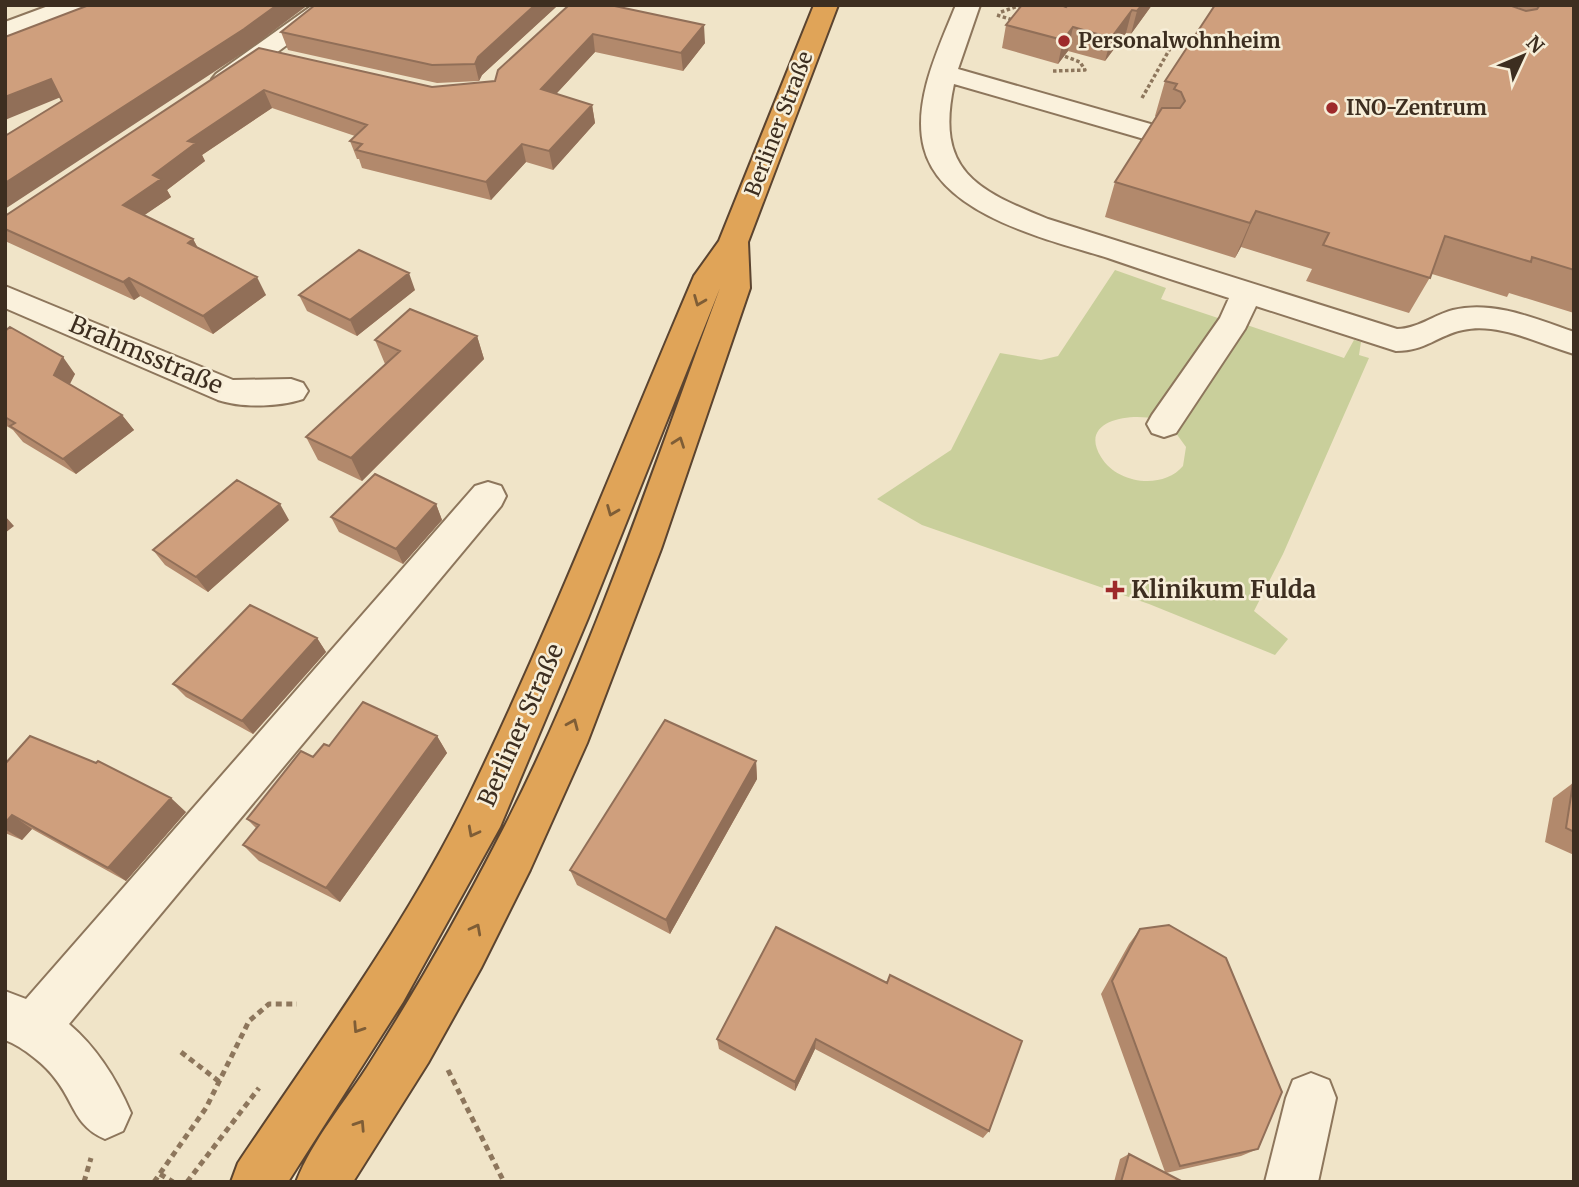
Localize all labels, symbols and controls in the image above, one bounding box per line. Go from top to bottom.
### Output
north arrow [1488,21,1558,91]
place label: Personalwohnheim [1078,27,1281,54]
text: N [1521,30,1549,58]
marker: Personalwohnheim [1056,33,1072,49]
street label: Berliner Straße [738,47,819,200]
place label: INO-Zentrum [1346,94,1487,121]
marker: INO-Zentrum [1324,100,1340,116]
one-way arrow [693,294,707,306]
street label: Brahmsstraße [65,308,228,401]
one-way arrow [671,437,685,449]
one-way arrow [606,504,620,516]
place label: Klinikum Fulda [1131,574,1316,605]
marker: Klinikum Fulda [1105,580,1125,600]
street label: Berliner Straße [471,639,570,811]
one-way arrow [565,719,579,731]
one-way arrow [468,825,481,837]
one-way arrow [467,924,481,937]
one-way arrow [353,1020,366,1033]
one-way arrow [351,1120,364,1133]

